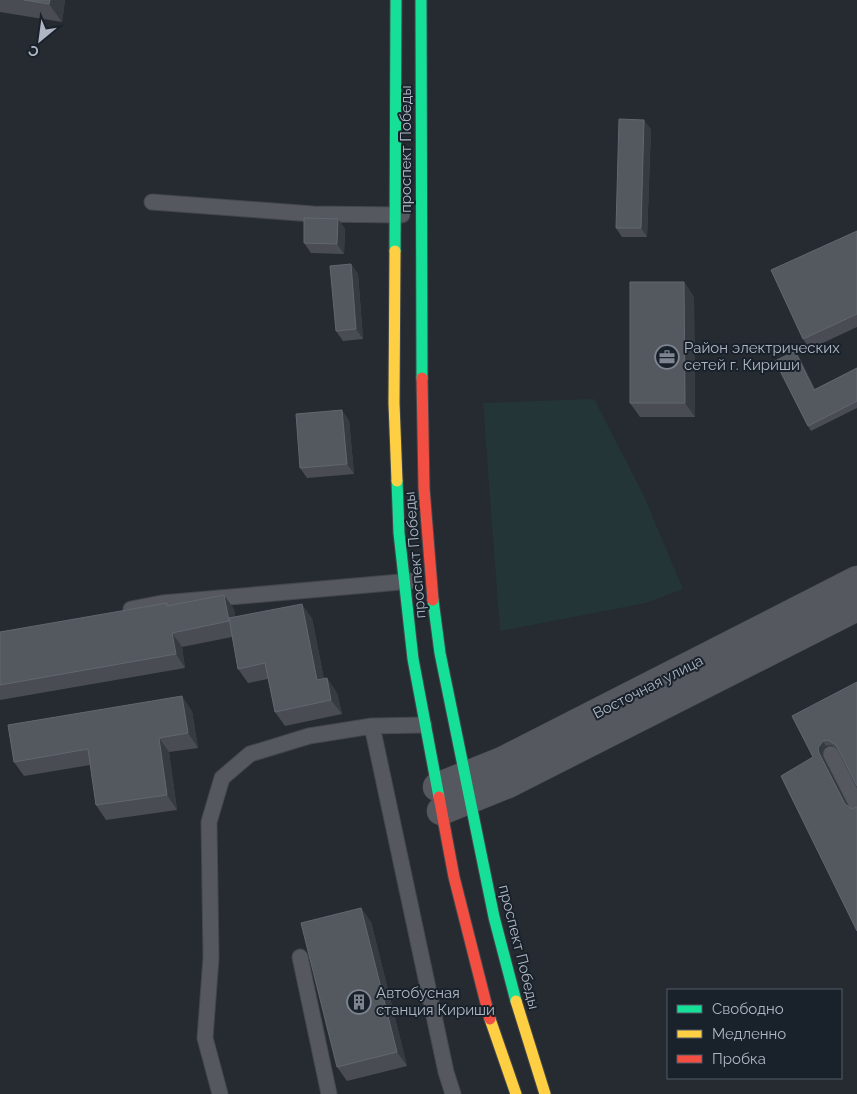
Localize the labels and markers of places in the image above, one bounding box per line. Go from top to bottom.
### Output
place label: Район электрических сетей г. Кириши [684,339,840,374]
office icon: Район электрических сетей г. Кириши [654,344,680,370]
place label: Автобусная станция Кириши [376,984,495,1019]
building icon: Автобусная станция Кириши [346,989,372,1015]

